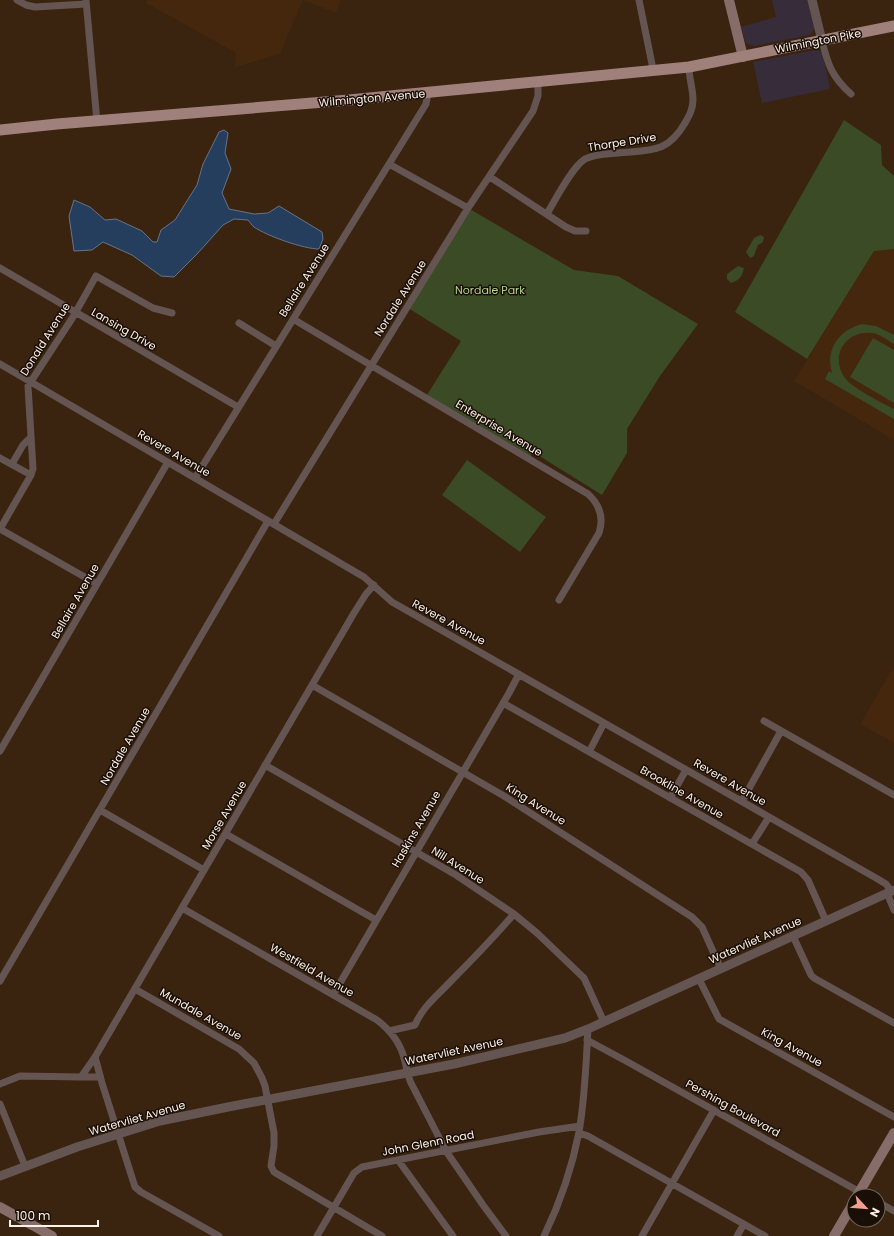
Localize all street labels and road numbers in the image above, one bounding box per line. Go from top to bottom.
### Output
street label: Wilmington Pike [774,25,863,57]
street label: Wilmington Avenue [318,85,426,111]
street label: Thorpe Drive [587,129,657,155]
street label: Bellaire Avenue [275,240,333,320]
street label: Nordale Avenue [370,256,430,339]
street label: Donald Avenue [16,299,74,379]
street label: Lansing Drive [89,304,160,354]
street label: Enterprise Avenue [453,396,546,460]
street label: Revere Avenue [135,426,214,480]
street label: Bellaire Avenue [47,560,103,642]
street label: Revere Avenue [409,595,489,649]
street label: Nordale Avenue [96,704,154,788]
street label: Revere Avenue [691,755,770,809]
street label: Brookline Avenue [637,762,727,823]
street label: Morse Avenue [198,777,250,853]
street label: King Avenue [503,779,569,829]
street label: Haskins Avenue [388,788,445,870]
street label: Nill Avenue [428,842,488,888]
street label: Watervliet Avenue [706,912,804,968]
street label: Westfield Avenue [267,939,357,1001]
street label: Mundale Avenue [157,984,245,1044]
street label: King Avenue [758,1024,826,1071]
street label: Watervliet Avenue [404,1033,505,1069]
street label: Pershing Boulevard [683,1075,783,1141]
street label: Watervliet Avenue [87,1097,187,1139]
street label: John Glenn Road [381,1126,475,1160]

